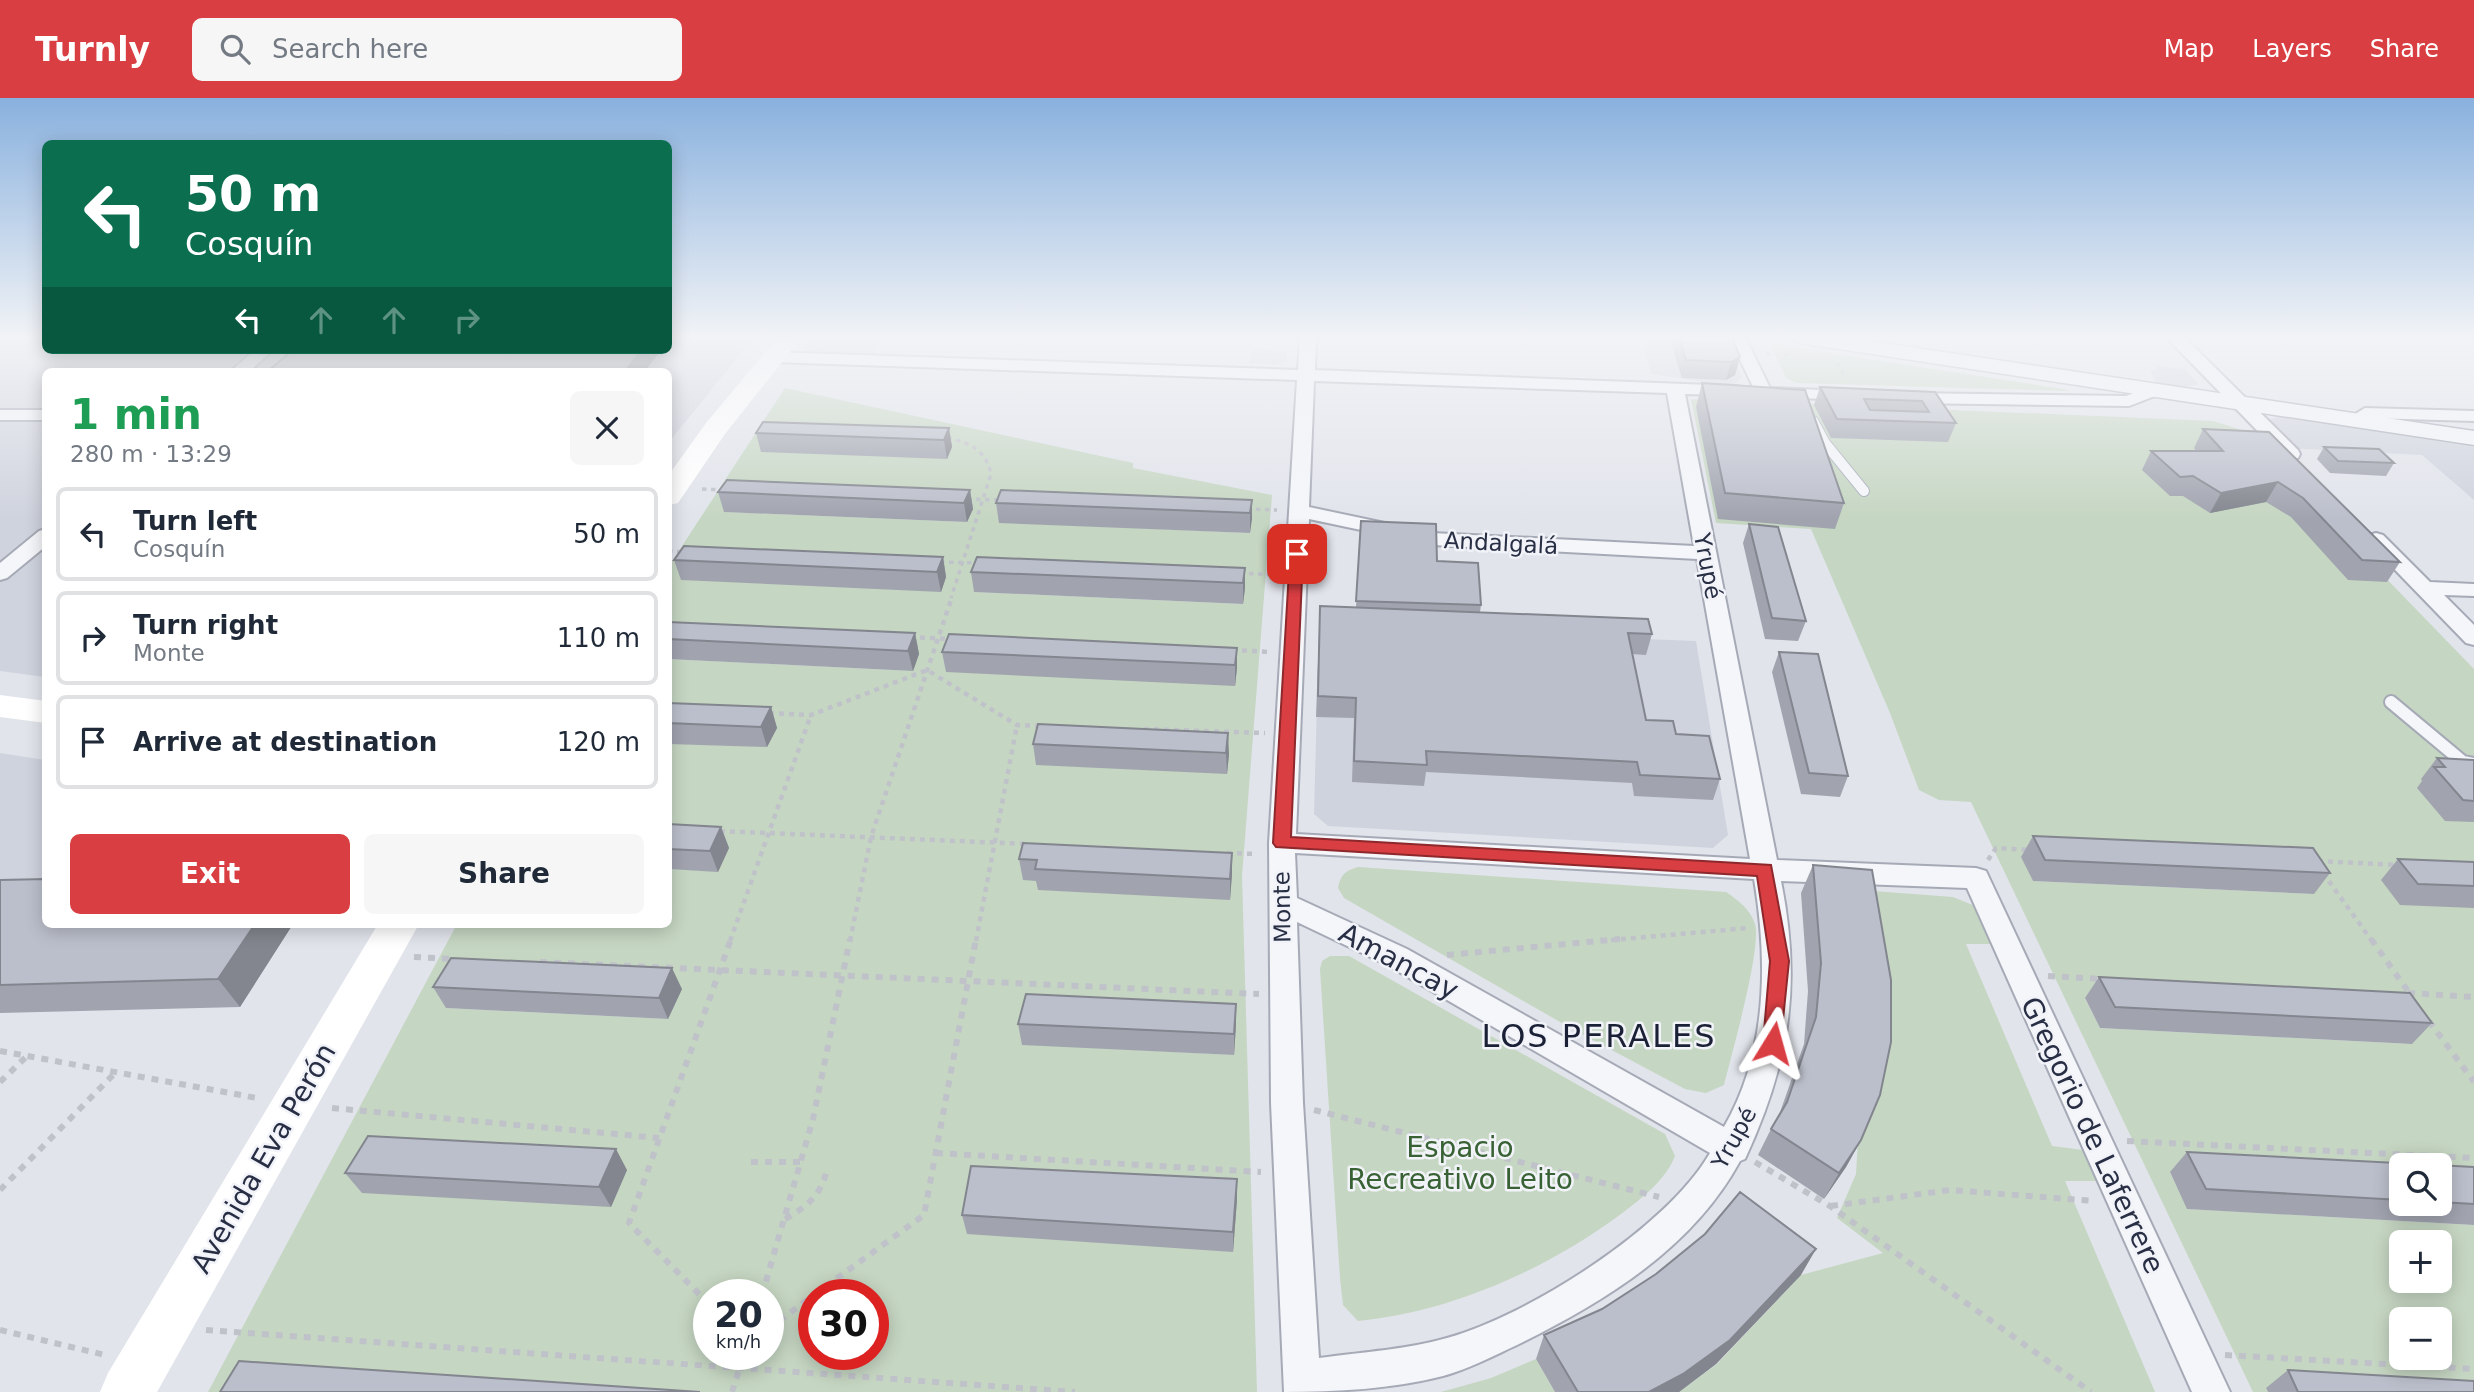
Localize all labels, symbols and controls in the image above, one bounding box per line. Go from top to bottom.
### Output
search box [192,18,682,81]
text: Turnly [35,30,150,69]
icon: search [216,30,254,68]
text: Search here [272,34,428,64]
text: Map [2164,35,2214,63]
text: Layers [2252,35,2332,63]
text: Share [2370,35,2439,63]
text: 50 m [185,166,321,223]
icon: left [70,168,161,259]
text: Cosquín [185,225,313,263]
icon: left [229,301,267,339]
icon: ahead [302,301,340,339]
icon: ahead [375,301,413,339]
icon: right [448,301,486,339]
text: 1 min [70,390,202,439]
button: close [570,391,644,465]
text: 280 m · 13:29 [70,441,232,467]
text: Turn left [133,506,257,536]
icon: left [74,515,112,553]
text: 50 m [573,519,640,549]
pin [1267,524,1327,584]
street label: Andalgalá [1443,527,1559,559]
street label: Yrupé [1689,530,1727,601]
icon: arrive [1278,535,1316,573]
text: Cosquín [133,536,225,562]
text: Turn right [133,610,278,640]
icon: right [74,619,112,657]
text: 110 m [557,623,640,653]
text: Monte [133,640,205,666]
icon: arrive [74,723,112,761]
text: Arrive at destination [133,727,437,757]
text: 120 m [557,727,640,757]
button: Exit [70,834,350,914]
button: Share [364,834,644,914]
street label: Monte [1268,871,1296,943]
street label: Amancay [1333,916,1464,1007]
street label: Gregorio de Laferrere [2014,992,2171,1279]
position arrow [1736,1006,1810,1080]
district label: LOS PERALES [1481,1017,1717,1055]
street label: Avenida Eva Perón [184,1037,343,1279]
street label: Yrupé [1706,1102,1762,1174]
park label: Espacio Recreativo Leito [1347,1131,1573,1196]
map controls [2389,1153,2452,1370]
button: search [2389,1153,2452,1216]
button: + [2389,1230,2452,1293]
speed limit sign: 30 [798,1279,889,1370]
text: 20 [714,1295,763,1335]
button: − [2389,1307,2452,1370]
text: km/h [716,1331,761,1352]

